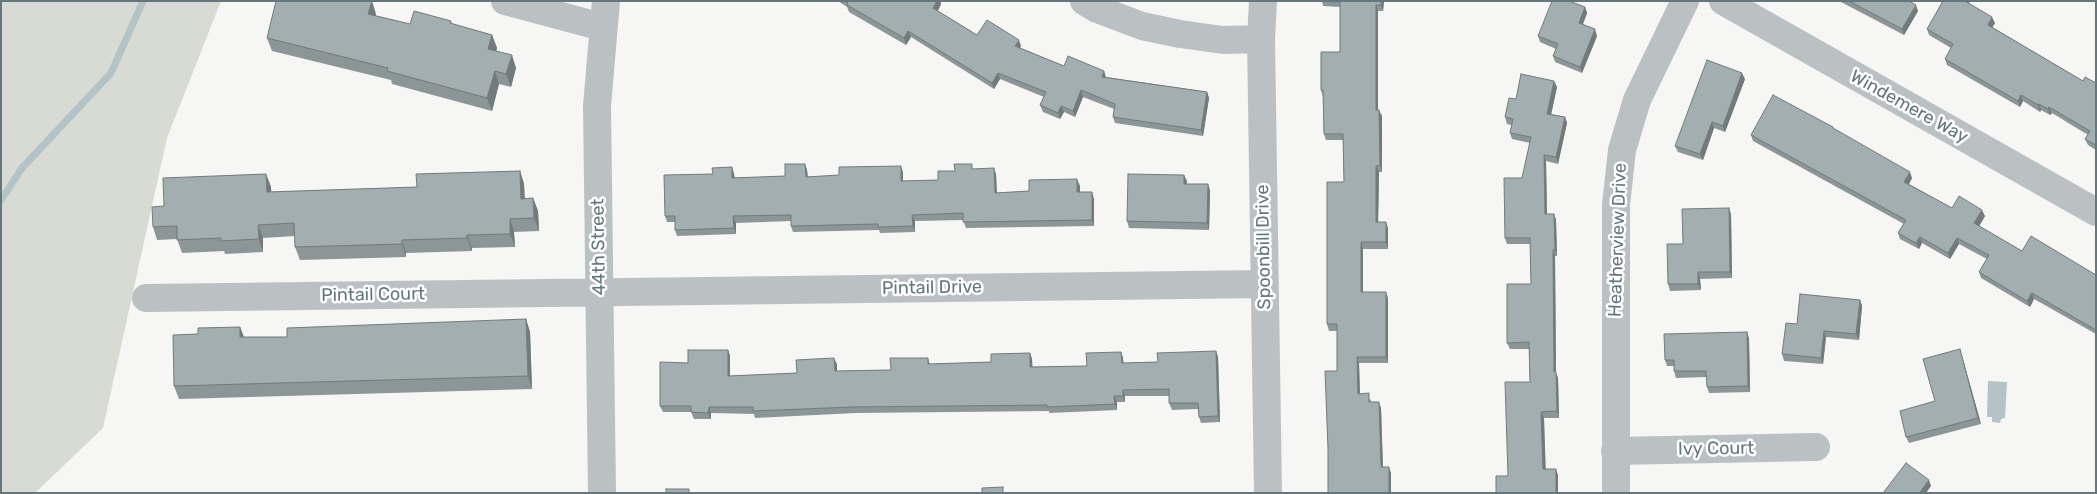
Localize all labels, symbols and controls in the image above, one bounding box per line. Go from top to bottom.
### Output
street label: Windemere Way [1846,66,1972,148]
street label: Heatherview Drive [1605,163,1631,317]
street label: Spoonbill Drive [1252,184,1276,310]
street label: 44th Street [587,198,611,296]
street label: Pintail Drive [882,276,982,300]
street label: Pintail Court [321,283,425,307]
street label: Ivy Court [1678,438,1754,460]

